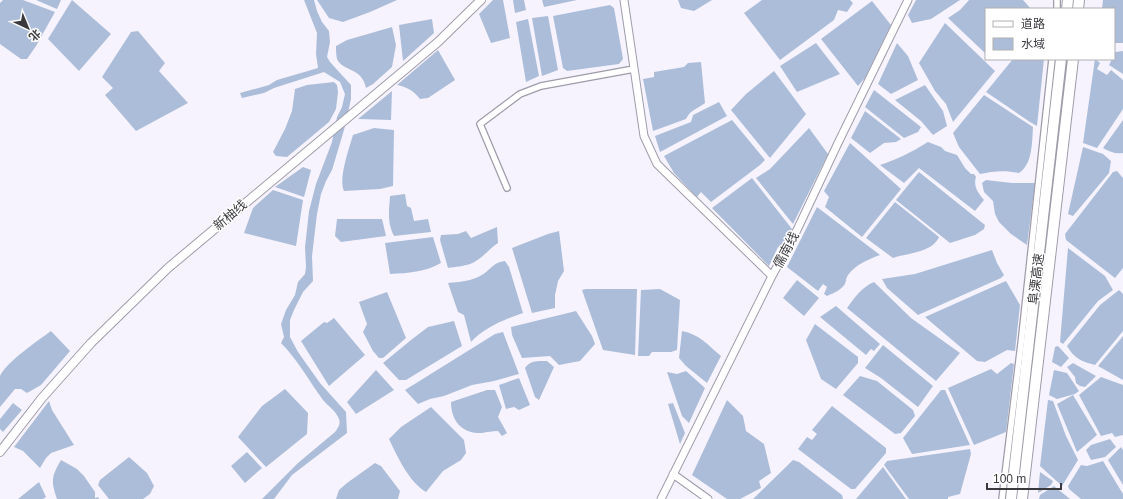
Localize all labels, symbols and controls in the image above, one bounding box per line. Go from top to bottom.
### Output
north arrow [8,8,48,48]
legend [985,8,1115,60]
text: 道路 [1021,17,1045,31]
text: 北 [27,27,43,43]
text: 水域 [1021,37,1045,51]
street label: 新柚线 [210,197,250,233]
street label: 儒南线 [770,229,802,271]
street label: 阜溧高速 [1025,252,1047,306]
scale bar [987,465,1061,491]
text: 100 m [993,472,1026,486]

